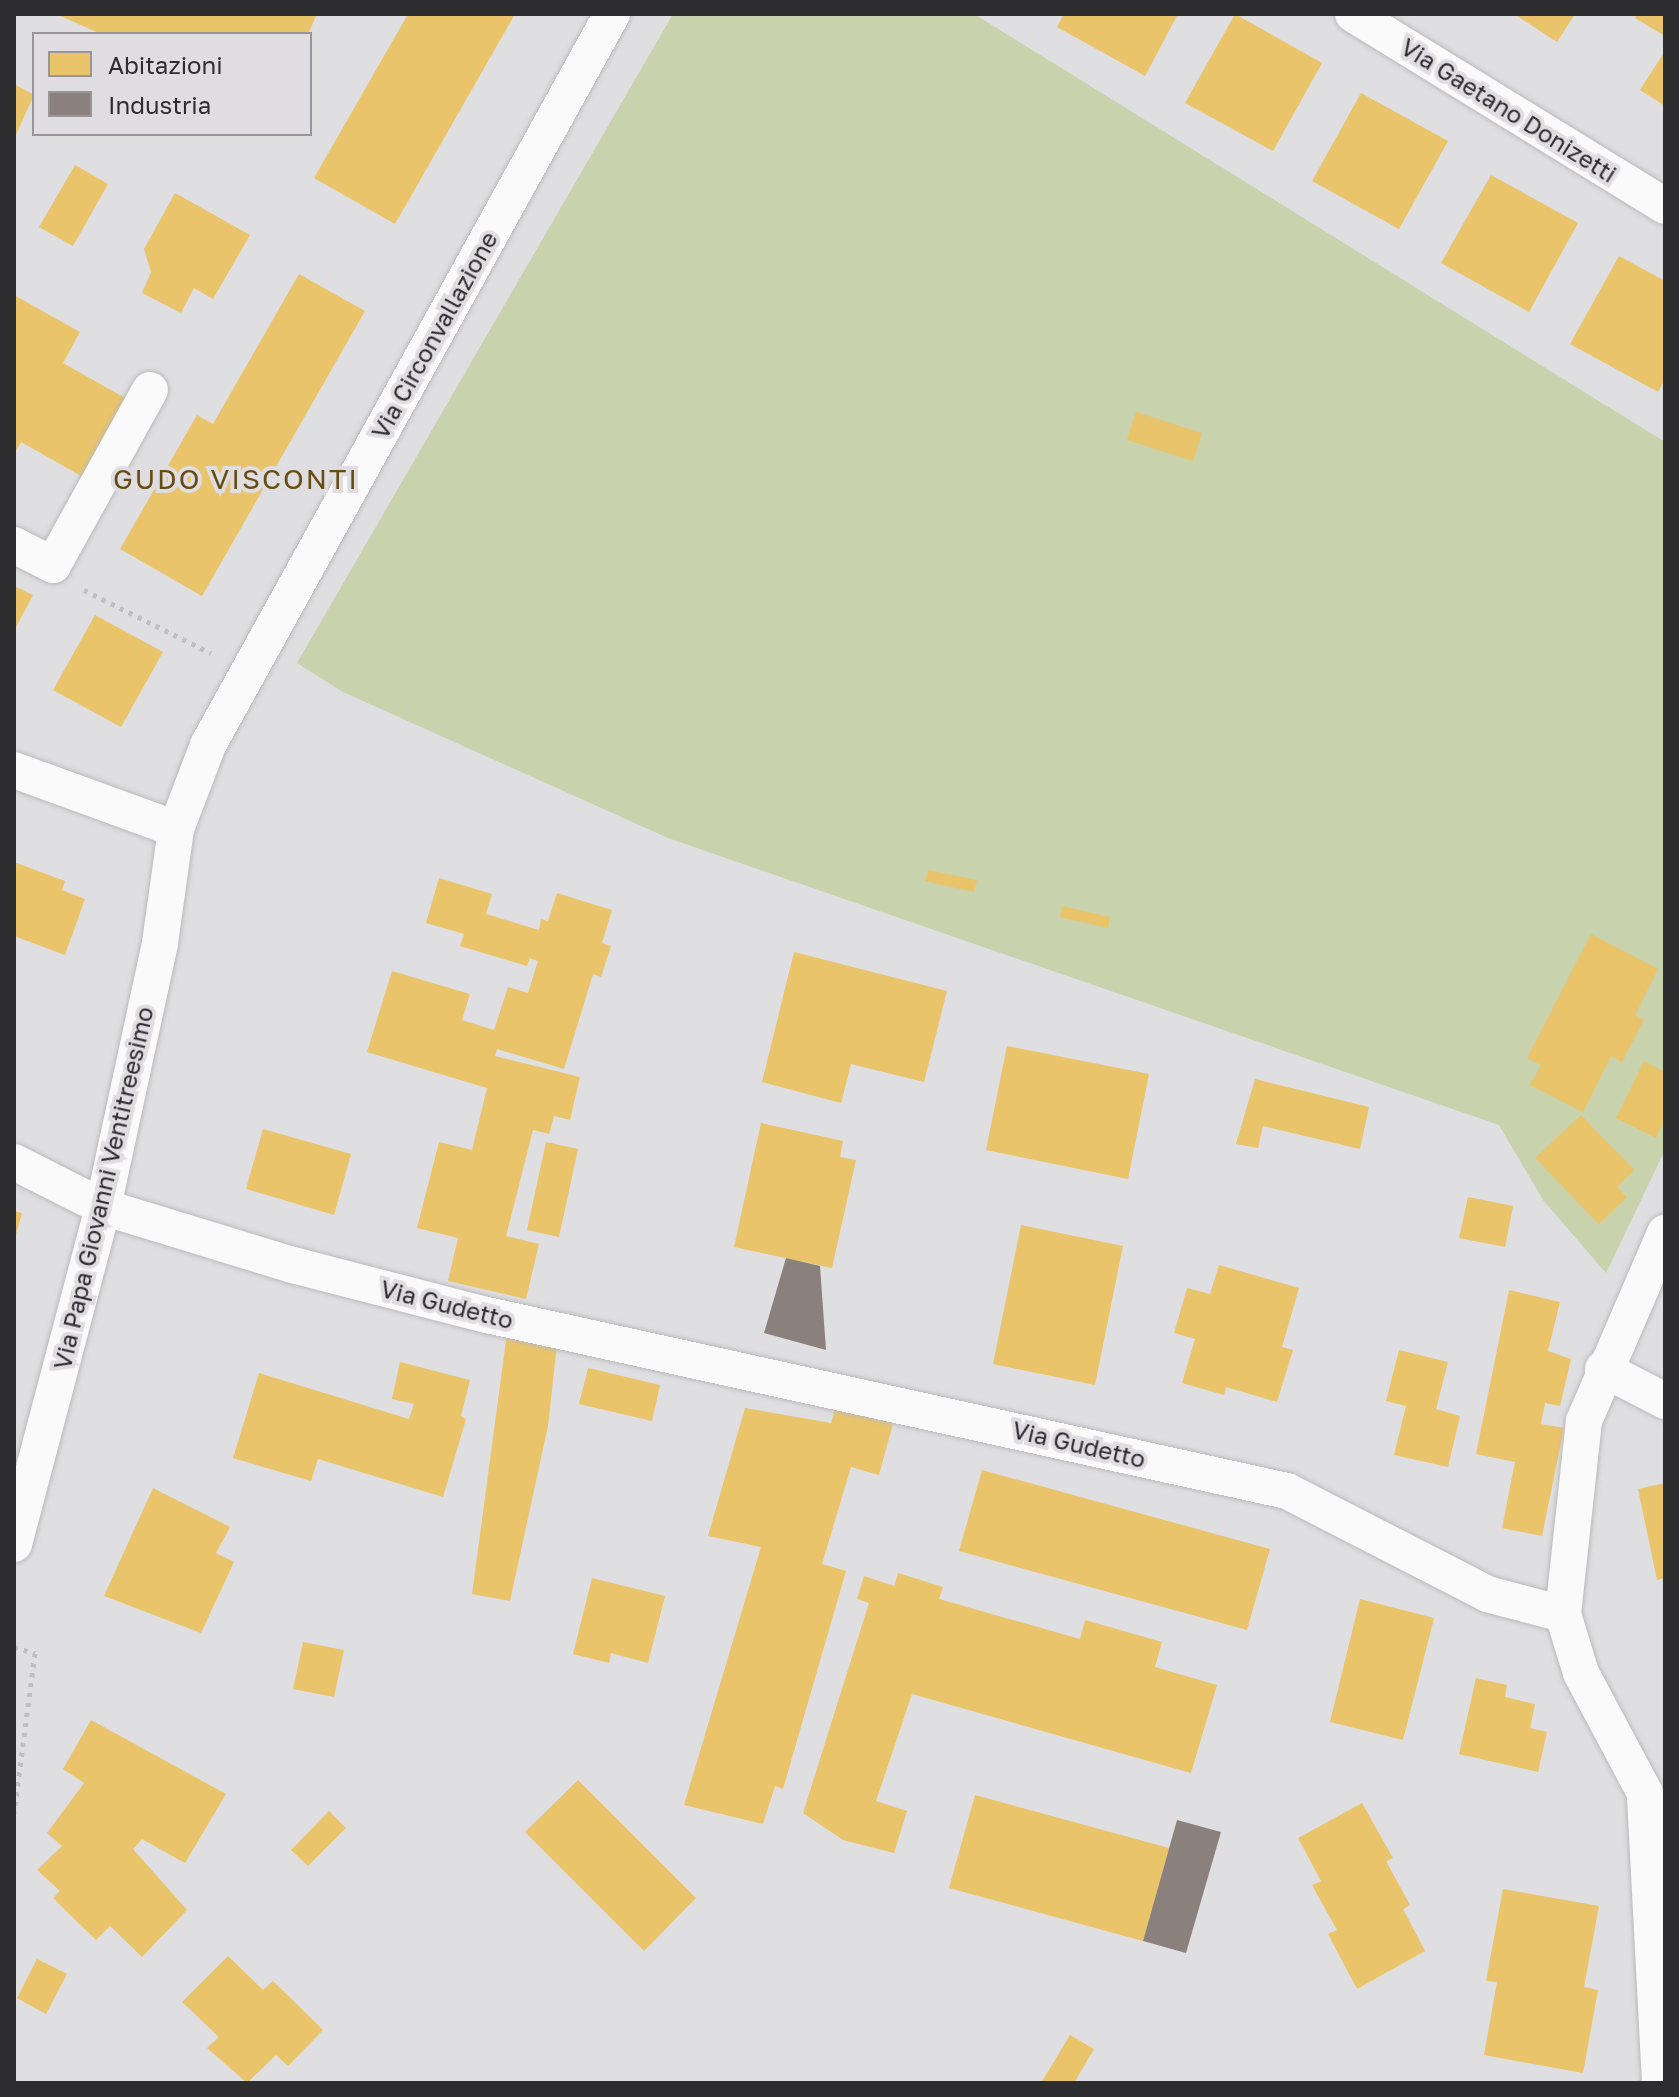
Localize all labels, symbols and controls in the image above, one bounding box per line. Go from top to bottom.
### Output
legend [32,32,312,136]
street label: Via Gaetano Donizetti [1396,32,1622,188]
text: Abitazioni [108,50,223,79]
text: Industria [108,90,211,119]
street label: Via Circonvallazione [365,226,503,444]
district label: GUDO VISCONTI [113,462,359,496]
street label: Via Papa Giovanni Ventitreesimo [47,1004,159,1372]
street label: Via Gudetto [378,1274,516,1334]
street label: Via Gudetto [1010,1415,1148,1473]

